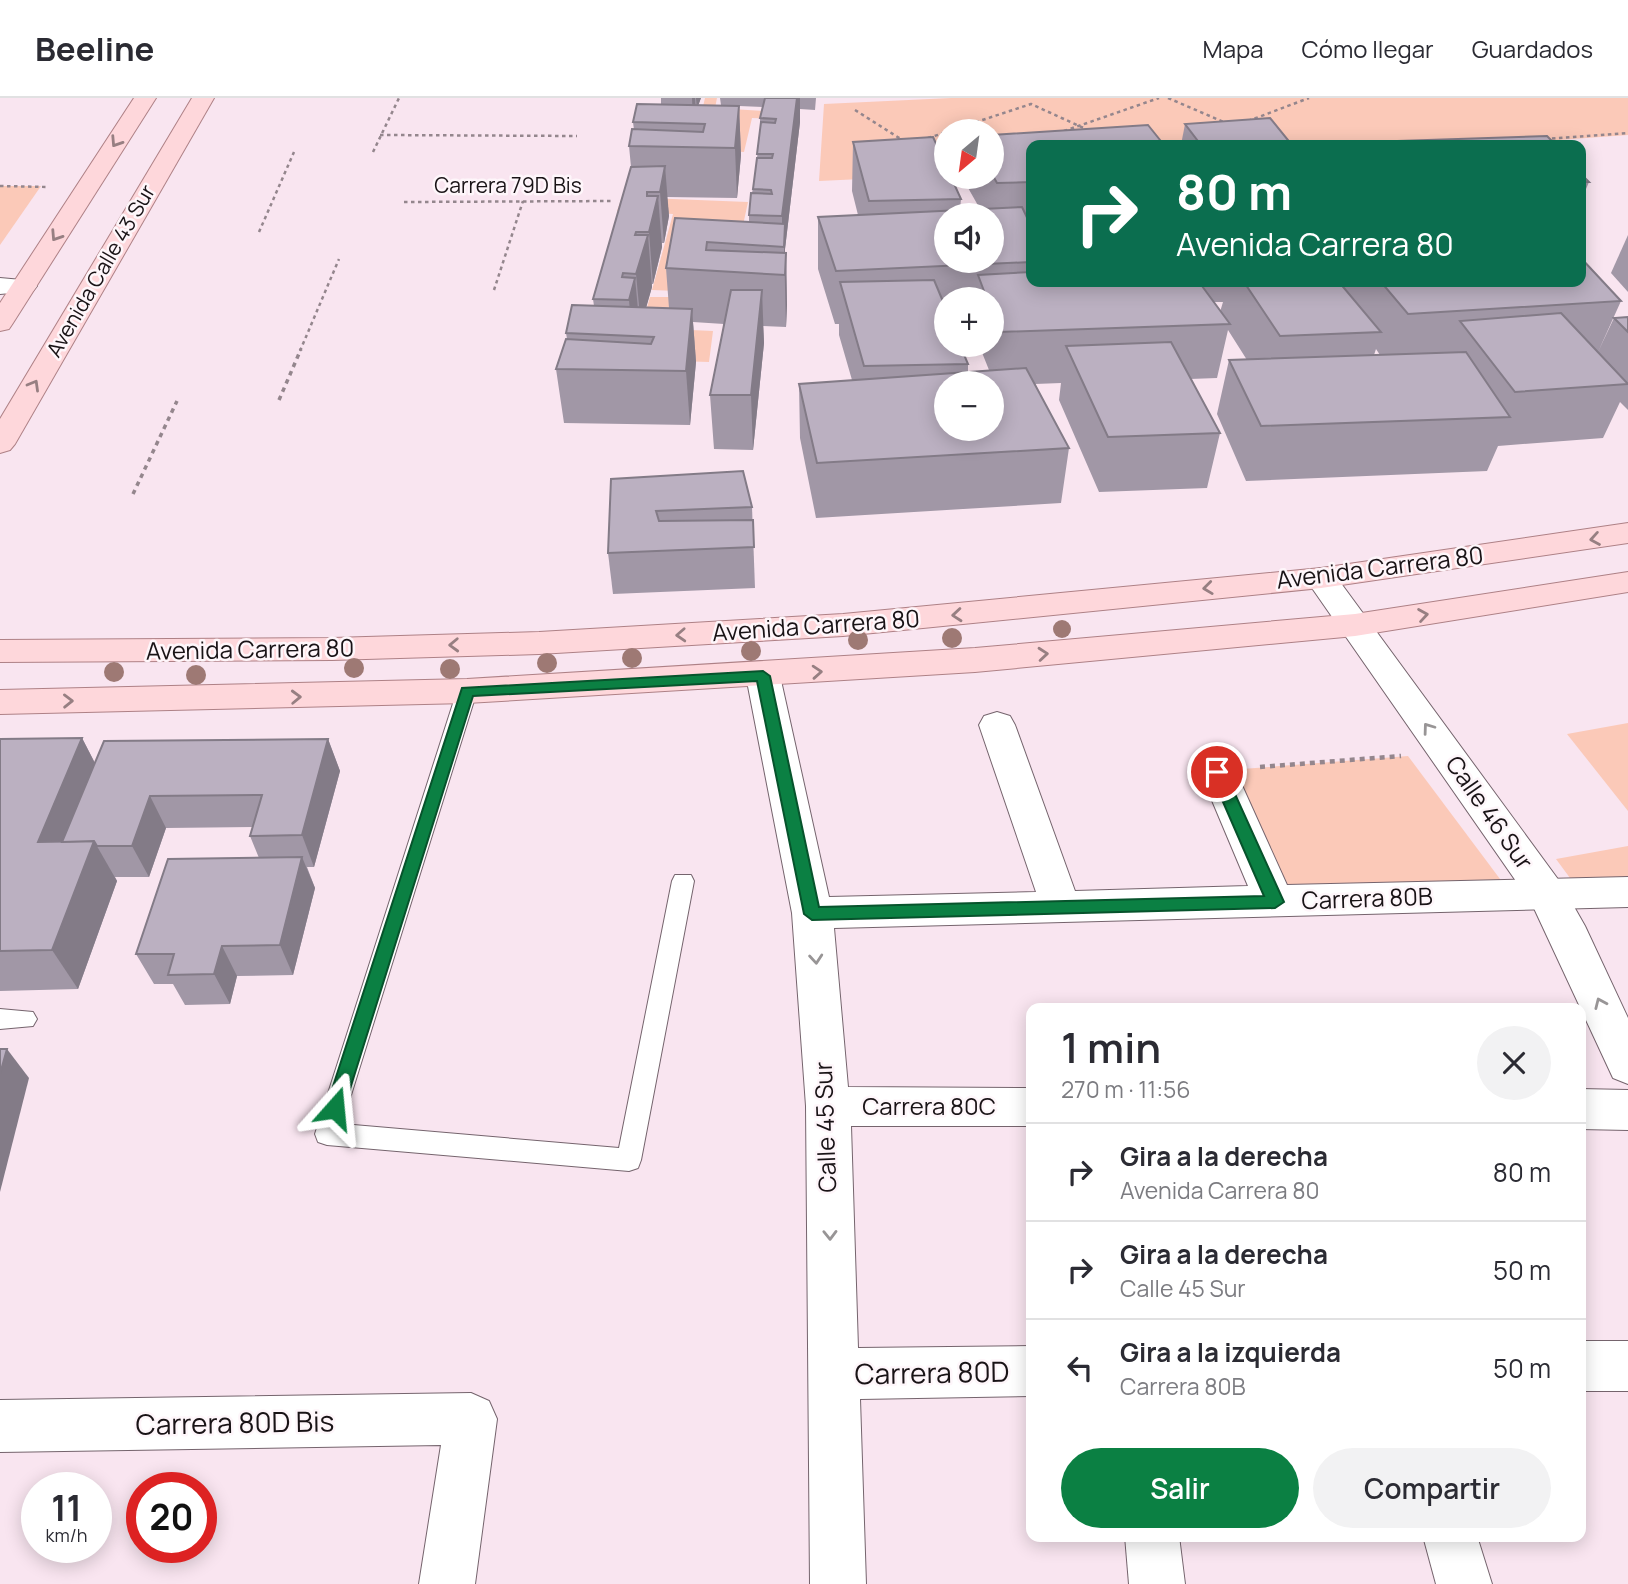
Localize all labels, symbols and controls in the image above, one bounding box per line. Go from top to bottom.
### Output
text: Beeline [35,26,154,71]
text: Mapa [1203,32,1264,65]
text: Cómo llegar [1302,32,1434,65]
text: Guardados [1472,32,1593,65]
north arrow [934,119,1004,189]
map controls [934,119,1004,441]
one-way arrow [112,135,125,148]
text: 80 m [1176,158,1292,225]
icon: right [1061,168,1152,259]
street label: Carrera 79D Bis [434,171,582,199]
street label: Avenida Calle 43 Sur [39,179,161,362]
button: sound [934,203,1004,273]
text: Avenida Carrera 80 [1176,222,1454,266]
one-way arrow [52,229,65,242]
button: + [934,287,1004,357]
button: − [934,371,1004,441]
one-way arrow [26,379,39,392]
one-way arrow [1589,531,1601,546]
street label: Avenida Carrera 80 [1274,537,1485,596]
one-way arrow [1202,581,1213,596]
street label: Avenida Carrera 80 [711,601,921,648]
one-way arrow [951,607,962,622]
one-way arrow [1417,607,1428,622]
one-way arrow [675,628,686,643]
street label: Avenida Carrera 80 [146,630,354,667]
one-way arrow [448,638,459,653]
one-way arrow [1038,647,1049,662]
one-way arrow [811,664,822,679]
one-way arrow [290,689,301,704]
one-way arrow [63,693,74,709]
one-way arrow [1424,723,1436,736]
pin [1187,742,1247,802]
street label: Calle 46 Sur [1439,749,1542,876]
icon: arrive [1198,753,1236,791]
street label: Carrera 80B [1301,879,1433,916]
one-way arrow [808,954,823,965]
one-way arrow [1594,998,1608,1010]
text: 1 min [1061,1018,1161,1076]
button: close [1477,1026,1551,1100]
street label: Calle 45 Sur [806,1061,843,1193]
position arrow [298,1071,372,1145]
text: 270 m · 11:56 [1061,1073,1191,1105]
street label: Carrera 80C [862,1089,996,1122]
text: Gira a la derecha [1120,1138,1328,1174]
icon: right [1061,1153,1099,1191]
text: 80 m [1493,1154,1551,1190]
text: Avenida Carrera 80 [1120,1174,1320,1206]
one-way arrow [823,1230,838,1241]
text: Gira a la derecha [1120,1236,1328,1272]
icon: right [1061,1251,1099,1289]
text: 50 m [1493,1252,1551,1288]
text: Calle 45 Sur [1120,1272,1246,1304]
text: Gira a la izquierda [1120,1334,1341,1370]
icon: left [1061,1349,1099,1387]
text: 50 m [1493,1350,1551,1386]
street label: Carrera 80D [854,1352,1010,1392]
text: Carrera 80B [1120,1370,1246,1402]
street label: Carrera 80D Bis [135,1401,335,1443]
button: Salir [1061,1448,1299,1528]
button: Compartir [1313,1448,1551,1528]
speed limit sign: 20 [126,1472,217,1563]
text: 11 [51,1484,82,1532]
text: km/h [46,1523,87,1547]

